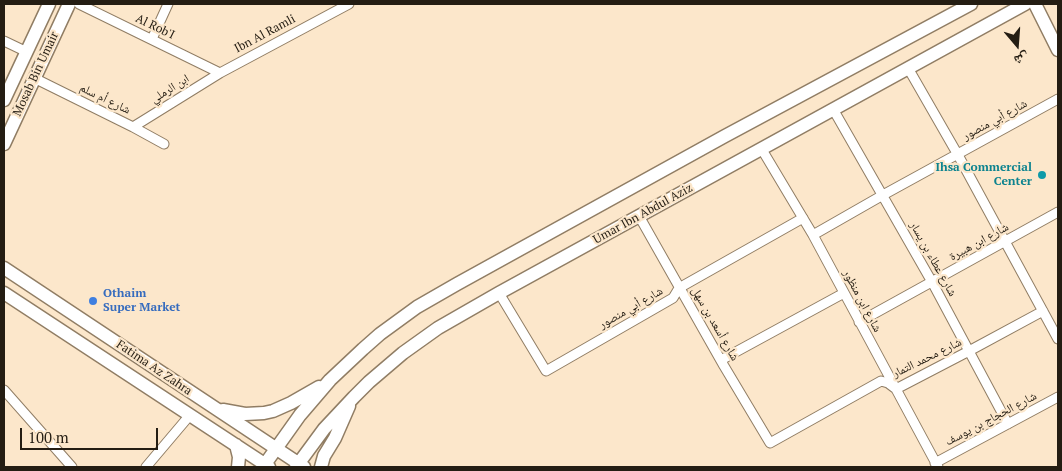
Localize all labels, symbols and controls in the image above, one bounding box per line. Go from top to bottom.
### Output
street label: Al Rob'I [133,11,177,43]
street label: Ibn Al Ramli [232,12,298,56]
north arrow [992,20,1042,70]
street label: Mosab Bin Umair [10,29,62,119]
text: ش [1012,48,1032,71]
street label: ابن الرملي [148,72,192,106]
street label: شارع أم سلم [77,81,133,117]
street label: شارع أبي منصور [960,96,1030,144]
place label: Ihsa Commercial Center [936,161,1032,189]
marker: Ihsa Commercial Center [1036,169,1048,181]
street label: Umar Ibn Abdul Aziz [591,181,695,247]
street label: شارع عطاء بن يسار [906,219,960,299]
street label: شارع ابن هبيرة [947,220,1011,264]
street label: شارع ابن منظور [840,267,884,335]
street label: شارع أبي منصور [596,284,666,332]
street label: شارع أسعد بن سهل [688,285,742,363]
place label: Othaim Super Market [103,287,180,315]
marker: Othaim Super Market [87,295,99,307]
street label: شارع محمد التمار [890,335,964,381]
street label: Fatima Az Zahra [113,337,195,399]
street label: شارع الحجاج بن يوسف [943,389,1039,449]
scale bar [22,418,160,450]
text: 100 m [28,427,69,447]

